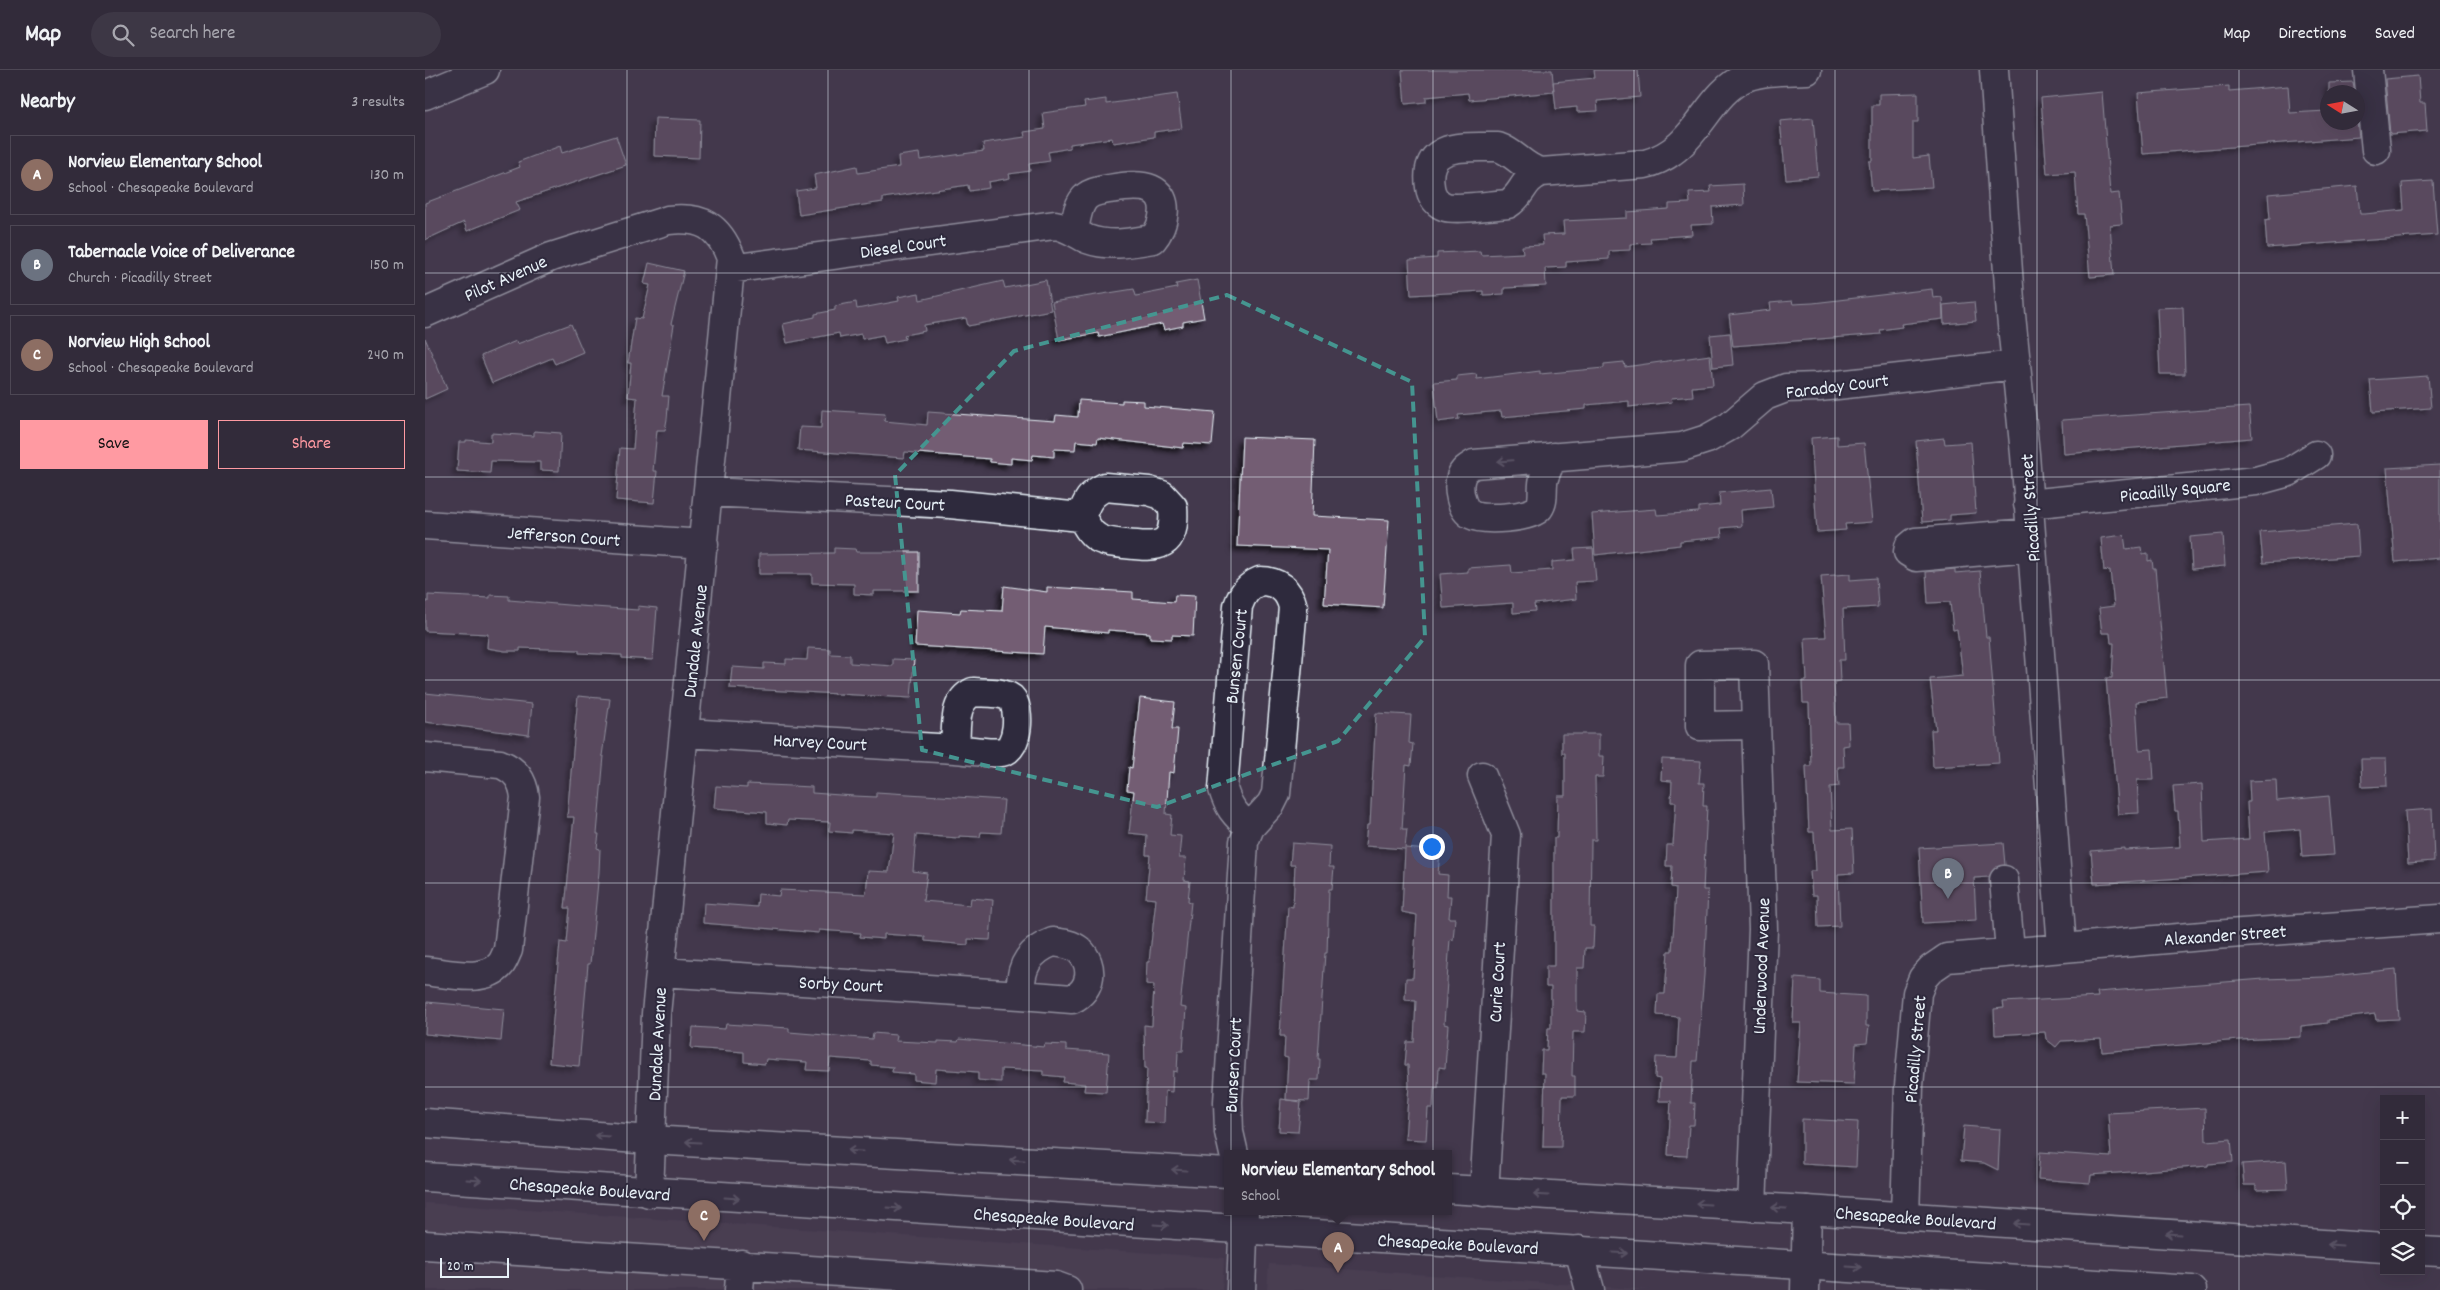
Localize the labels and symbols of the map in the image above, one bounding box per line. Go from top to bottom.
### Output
north arrow [2320,85,2365,130]
street label: Diesel Court [859,229,948,268]
street label: Pilot Avenue [461,250,552,311]
street label: Faraday Court [1785,369,1890,408]
street label: Picadilly Street [2015,453,2050,563]
one-way arrow [1497,456,1513,466]
street label: Picadilly Square [2119,473,2232,512]
street label: Pasteur Court [844,488,946,521]
street label: Jefferson Court [506,521,621,556]
street label: Dundale Avenue [678,583,717,699]
street label: Bunsen Court [1220,607,1257,705]
street label: Harvey Court [772,729,868,760]
your location [1419,834,1445,860]
pin: B [1932,858,1964,899]
street label: Underwood Avenue [1748,897,1779,1035]
street label: Alexander Street [2163,920,2287,955]
street label: Curie Court [1484,941,1515,1023]
street label: Sorby Court [798,971,884,1002]
street label: Dundale Avenue [643,987,676,1102]
street label: Picadilly Street [1899,994,1936,1104]
street label: Bunsen Court [1220,1017,1251,1114]
one-way arrow [594,1131,610,1141]
one-way arrow [685,1137,701,1146]
one-way arrow [847,1147,863,1156]
one-way arrow [1009,1156,1025,1165]
one-way arrow [1172,1165,1188,1174]
street label: Chesapeake Boulevard [508,1172,671,1211]
one-way arrow [465,1176,481,1185]
one-way arrow [1533,1190,1549,1199]
one-way arrow [724,1193,740,1202]
one-way arrow [1695,1199,1712,1209]
pin: C [688,1200,720,1241]
street label: Chesapeake Boulevard [1834,1201,1997,1240]
street label: Chesapeake Boulevard [972,1202,1135,1241]
one-way arrow [886,1204,902,1213]
one-way arrow [1771,1204,1787,1213]
one-way arrow [2013,1219,2029,1228]
one-way arrow [1153,1220,1169,1230]
street label: Chesapeake Boulevard [1377,1229,1539,1264]
one-way arrow [2165,1229,2181,1239]
pin: A [1322,1232,1354,1273]
one-way arrow [2327,1240,2343,1249]
one-way arrow [1612,1248,1628,1257]
scale bar [440,1255,509,1278]
one-way arrow [1846,1263,1862,1272]

